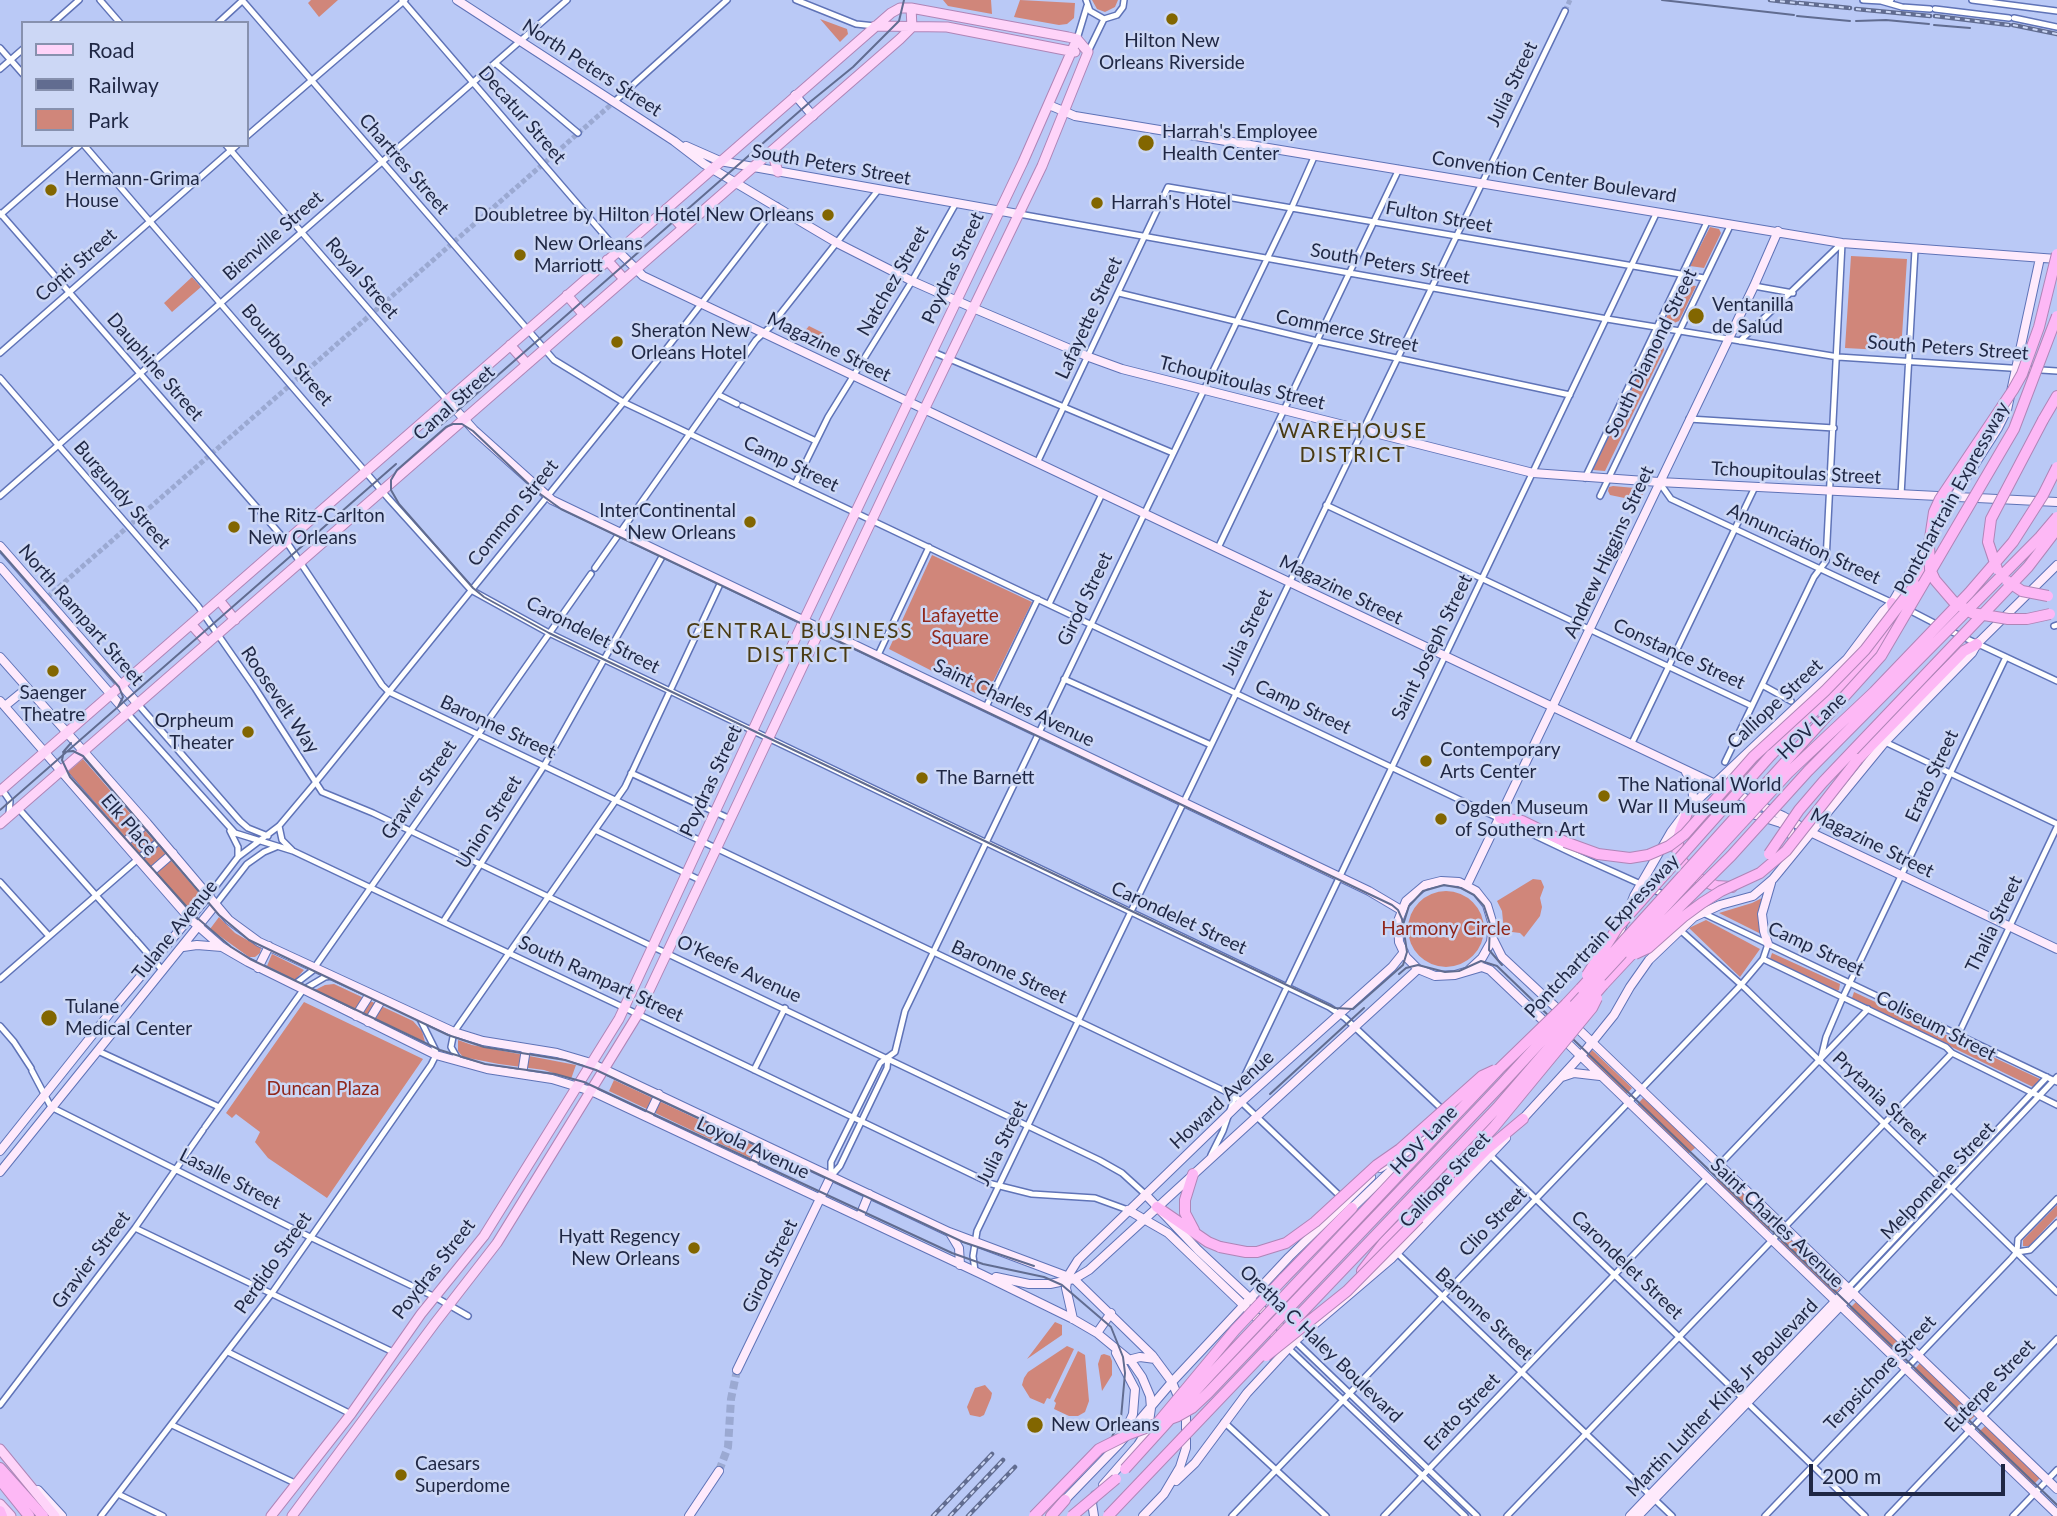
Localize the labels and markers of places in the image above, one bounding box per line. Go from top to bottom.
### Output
marker: Hilton New Orleans Riverside [1164,11,1180,27]
place label: Hilton New Orleans Riverside [1099,30,1245,74]
place label: Harrah's Employee Health Center [1162,121,1318,165]
marker: Harrah's Employee Health Center [1136,133,1156,153]
place label: Hermann-Grima House [65,168,200,212]
marker: Hermann-Grima House [43,182,59,198]
place label: Harrah's Hotel [1111,192,1231,214]
marker: Harrah's Hotel [1089,195,1105,211]
place label: Doubletree by Hilton Hotel New Orleans [474,204,814,226]
marker: Doubletree by Hilton Hotel New Orleans [820,207,836,223]
place label: New Orleans Marriott [534,233,643,277]
marker: New Orleans Marriott [512,247,528,263]
place label: Ventanilla de Salud [1712,294,1794,338]
marker: Ventanilla de Salud [1686,306,1706,326]
place label: Sheraton New Orleans Hotel [631,320,750,364]
marker: Sheraton New Orleans Hotel [609,334,625,350]
place label: InterContinental New Orleans [599,500,736,544]
place label: The Ritz-Carlton New Orleans [248,505,385,549]
marker: InterContinental New Orleans [742,514,758,530]
marker: The Ritz-Carlton New Orleans [226,519,242,535]
marker: Saenger Theatre [45,663,61,679]
place label: Saenger Theatre [20,682,86,726]
place label: Orpheum Theater [155,710,234,754]
marker: Orpheum Theater [240,724,256,740]
place label: Contemporary Arts Center [1440,739,1561,783]
marker: Contemporary Arts Center [1418,753,1434,769]
place label: The Barnett [936,767,1035,789]
marker: The Barnett [914,770,930,786]
place label: The National World War II Museum [1618,774,1781,818]
marker: The National World War II Museum [1596,788,1612,804]
place label: Ogden Museum of Southern Art [1455,797,1588,841]
marker: Ogden Museum of Southern Art [1433,811,1449,827]
place label: Tulane Medical Center [65,996,192,1040]
marker: Tulane Medical Center [39,1008,59,1028]
place label: Hyatt Regency New Orleans [558,1226,680,1270]
marker: Hyatt Regency New Orleans [686,1240,702,1256]
place label: New Orleans [1051,1414,1160,1436]
marker: New Orleans [1025,1415,1045,1435]
place label: Caesars Superdome [415,1453,510,1497]
marker: Caesars Superdome [393,1467,409,1483]

